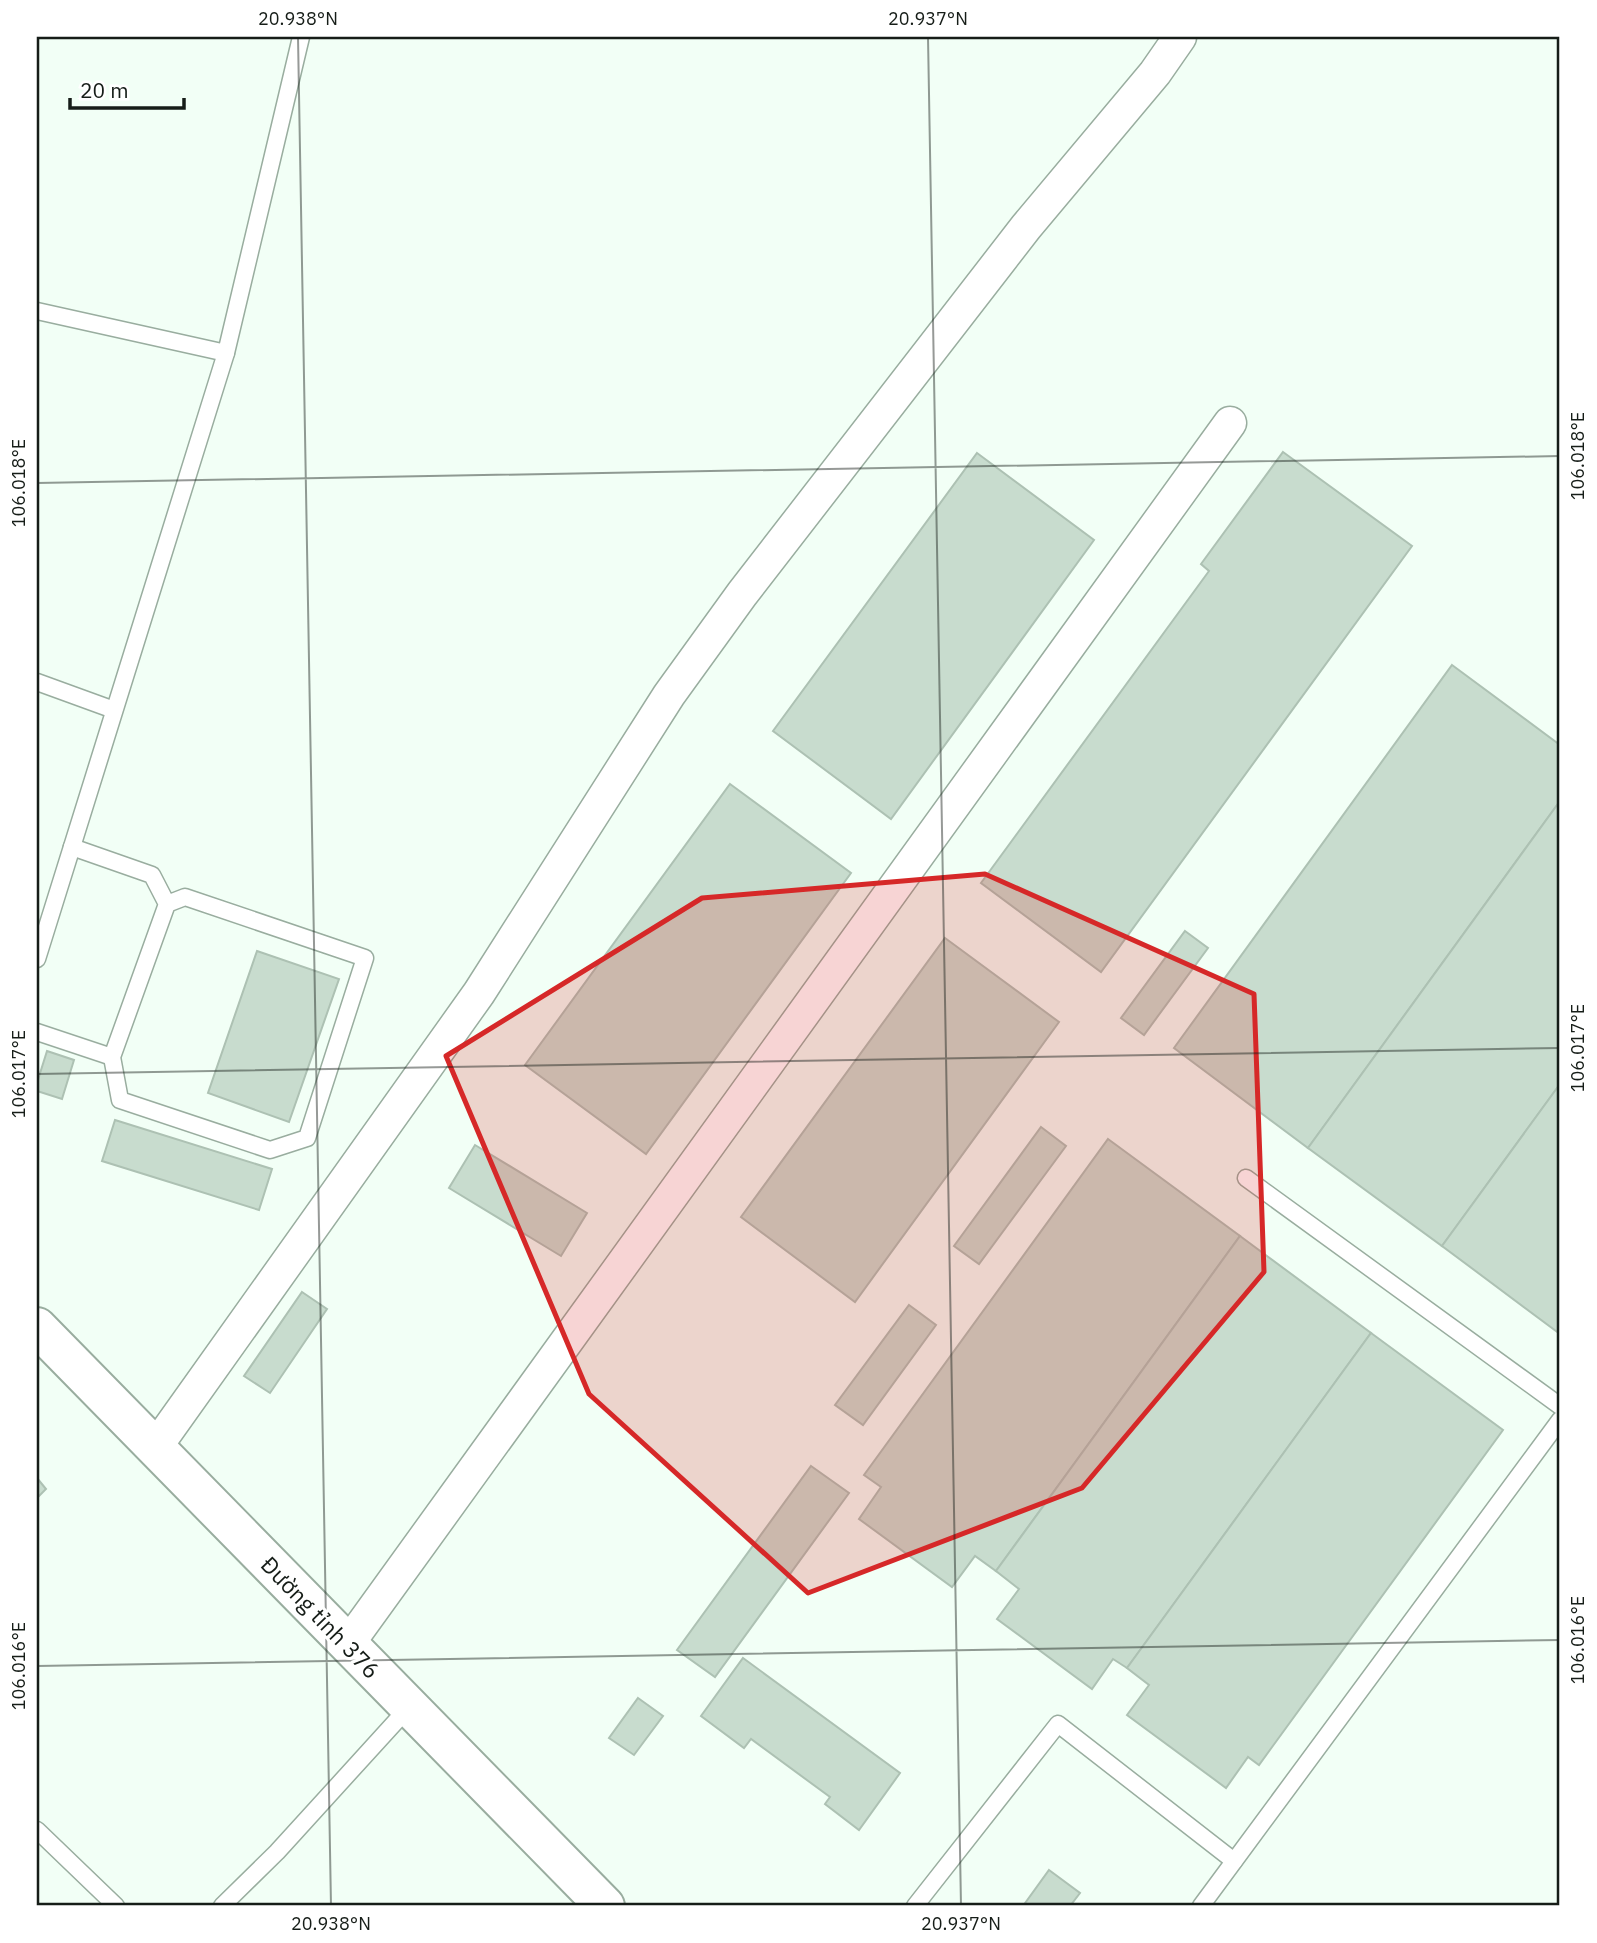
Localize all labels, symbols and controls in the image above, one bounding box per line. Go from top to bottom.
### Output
text: 20.938°N [258,7,338,30]
text: 20.937°N [888,7,968,30]
scale bar [70,66,184,110]
text: 20 m [80,76,129,104]
text: 106.018°E [1566,412,1589,500]
text: 106.018°E [7,439,30,527]
text: 106.017°E [1566,1004,1589,1092]
text: 106.017°E [7,1030,30,1118]
street label: Đường tỉnh 376 [255,1549,387,1685]
text: 106.016°E [1566,1596,1589,1684]
text: 106.016°E [7,1622,30,1710]
text: 20.938°N [291,1912,371,1935]
text: 20.937°N [921,1912,1001,1935]

